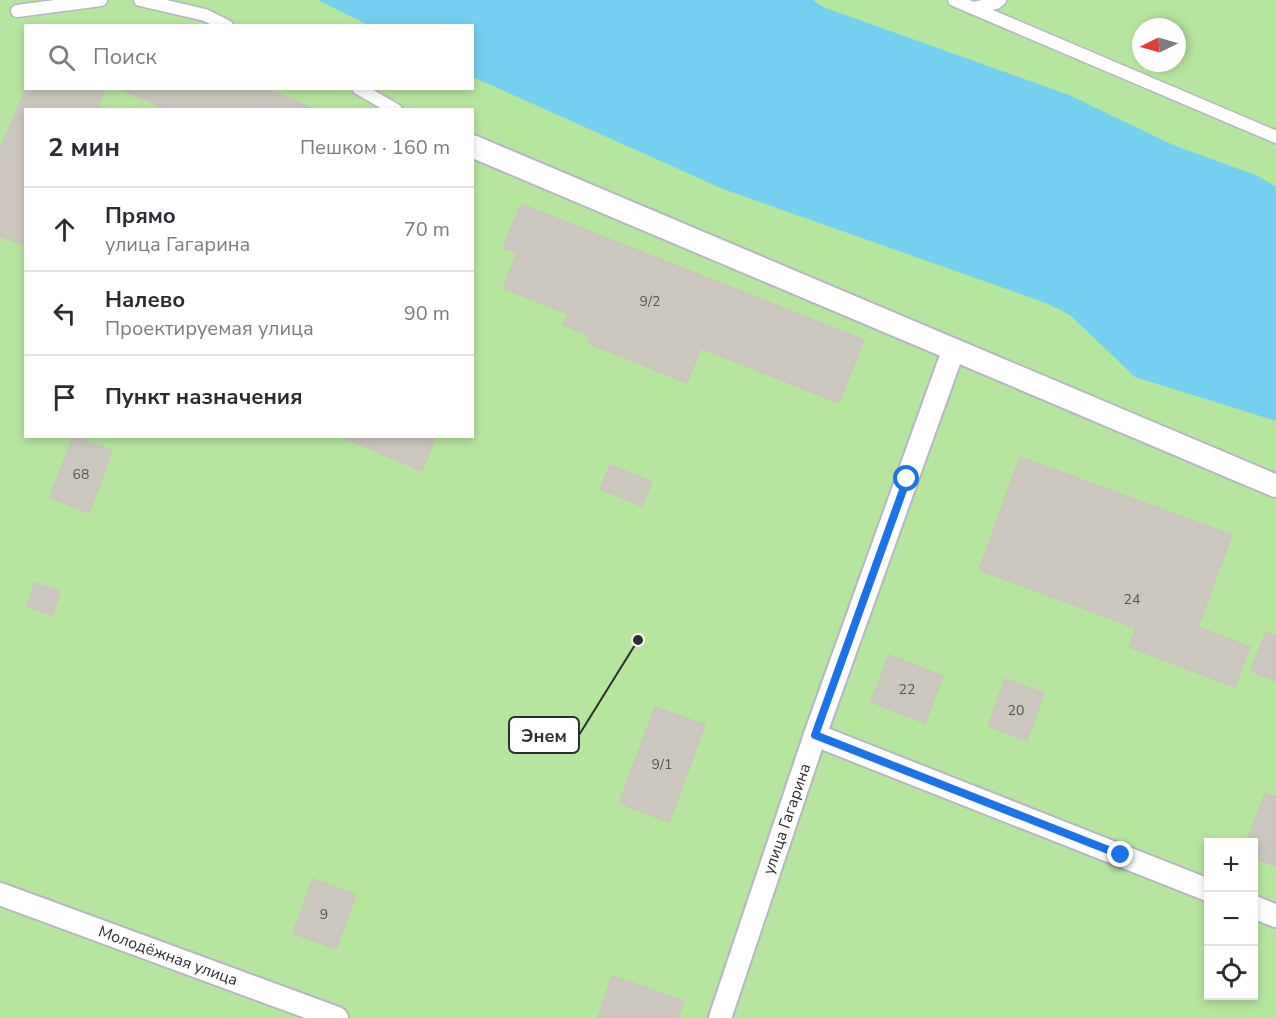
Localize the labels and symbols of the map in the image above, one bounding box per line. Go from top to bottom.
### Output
north arrow [1132,18,1186,72]
house number: 9/2 [640,292,660,311]
house number: 68 [73,465,89,484]
route start [893,465,919,491]
house number: 24 [1124,590,1140,609]
house number: 22 [899,680,915,699]
house number: 20 [1008,701,1024,720]
callout: Энем [509,717,579,753]
text: Энем [521,724,567,748]
house number: 9/1 [652,755,672,774]
street label: улица Гагарина [758,760,816,878]
route end [1107,841,1133,867]
house number: 9 [320,905,328,924]
street label: Молодёжная улица [95,921,241,991]

